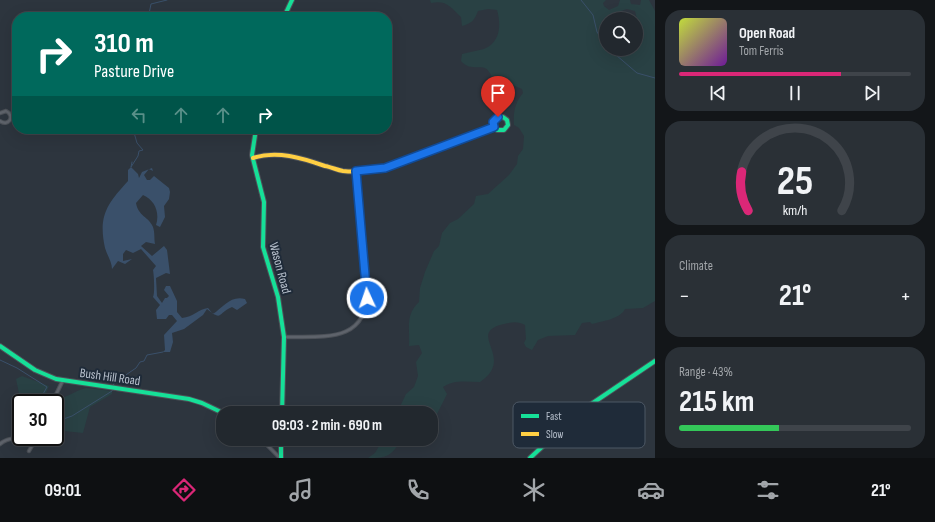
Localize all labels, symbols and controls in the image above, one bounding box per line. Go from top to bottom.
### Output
map controls [599,12,643,56]
button: search [599,12,643,56]
text: Open Road [739,24,795,43]
text: 310 m [94,27,154,60]
icon: right [28,28,80,80]
text: Tom Ferris [739,43,784,59]
text: Pasture Drive [94,61,174,82]
pin [481,76,515,117]
icon: arrive [487,82,509,104]
icon: previous [707,82,729,104]
icon: pause [784,82,806,104]
icon: next [861,82,883,104]
icon: left [128,104,150,126]
icon: ahead [170,104,192,126]
icon: ahead [212,104,234,126]
icon: right [254,104,276,126]
text: 25 [777,157,813,206]
text: km/h [783,202,807,219]
street label: Wason Road [265,241,295,295]
text: Climate [679,258,713,274]
position arrow [346,277,388,319]
text: 21° [779,278,811,314]
text: − [679,283,690,310]
text: + [900,283,911,310]
text: Range · 43% [679,364,733,380]
street label: Bush Hill Road [79,365,141,389]
text: 215 km [679,384,754,420]
speed limit sign: 30 [12,394,64,446]
legend [513,402,645,448]
text: Fast [546,410,562,423]
text: 09:03 · 2 min · 690 m [272,416,382,435]
text: Slow [546,428,563,441]
icon: directions [170,476,198,504]
icon: music [287,476,315,504]
icon: phone [404,476,432,504]
icon: climate [520,476,548,504]
icon: car [637,476,665,504]
icon: filters [754,476,782,504]
text: 09:01 [44,480,81,501]
text: 21° [871,480,891,501]

